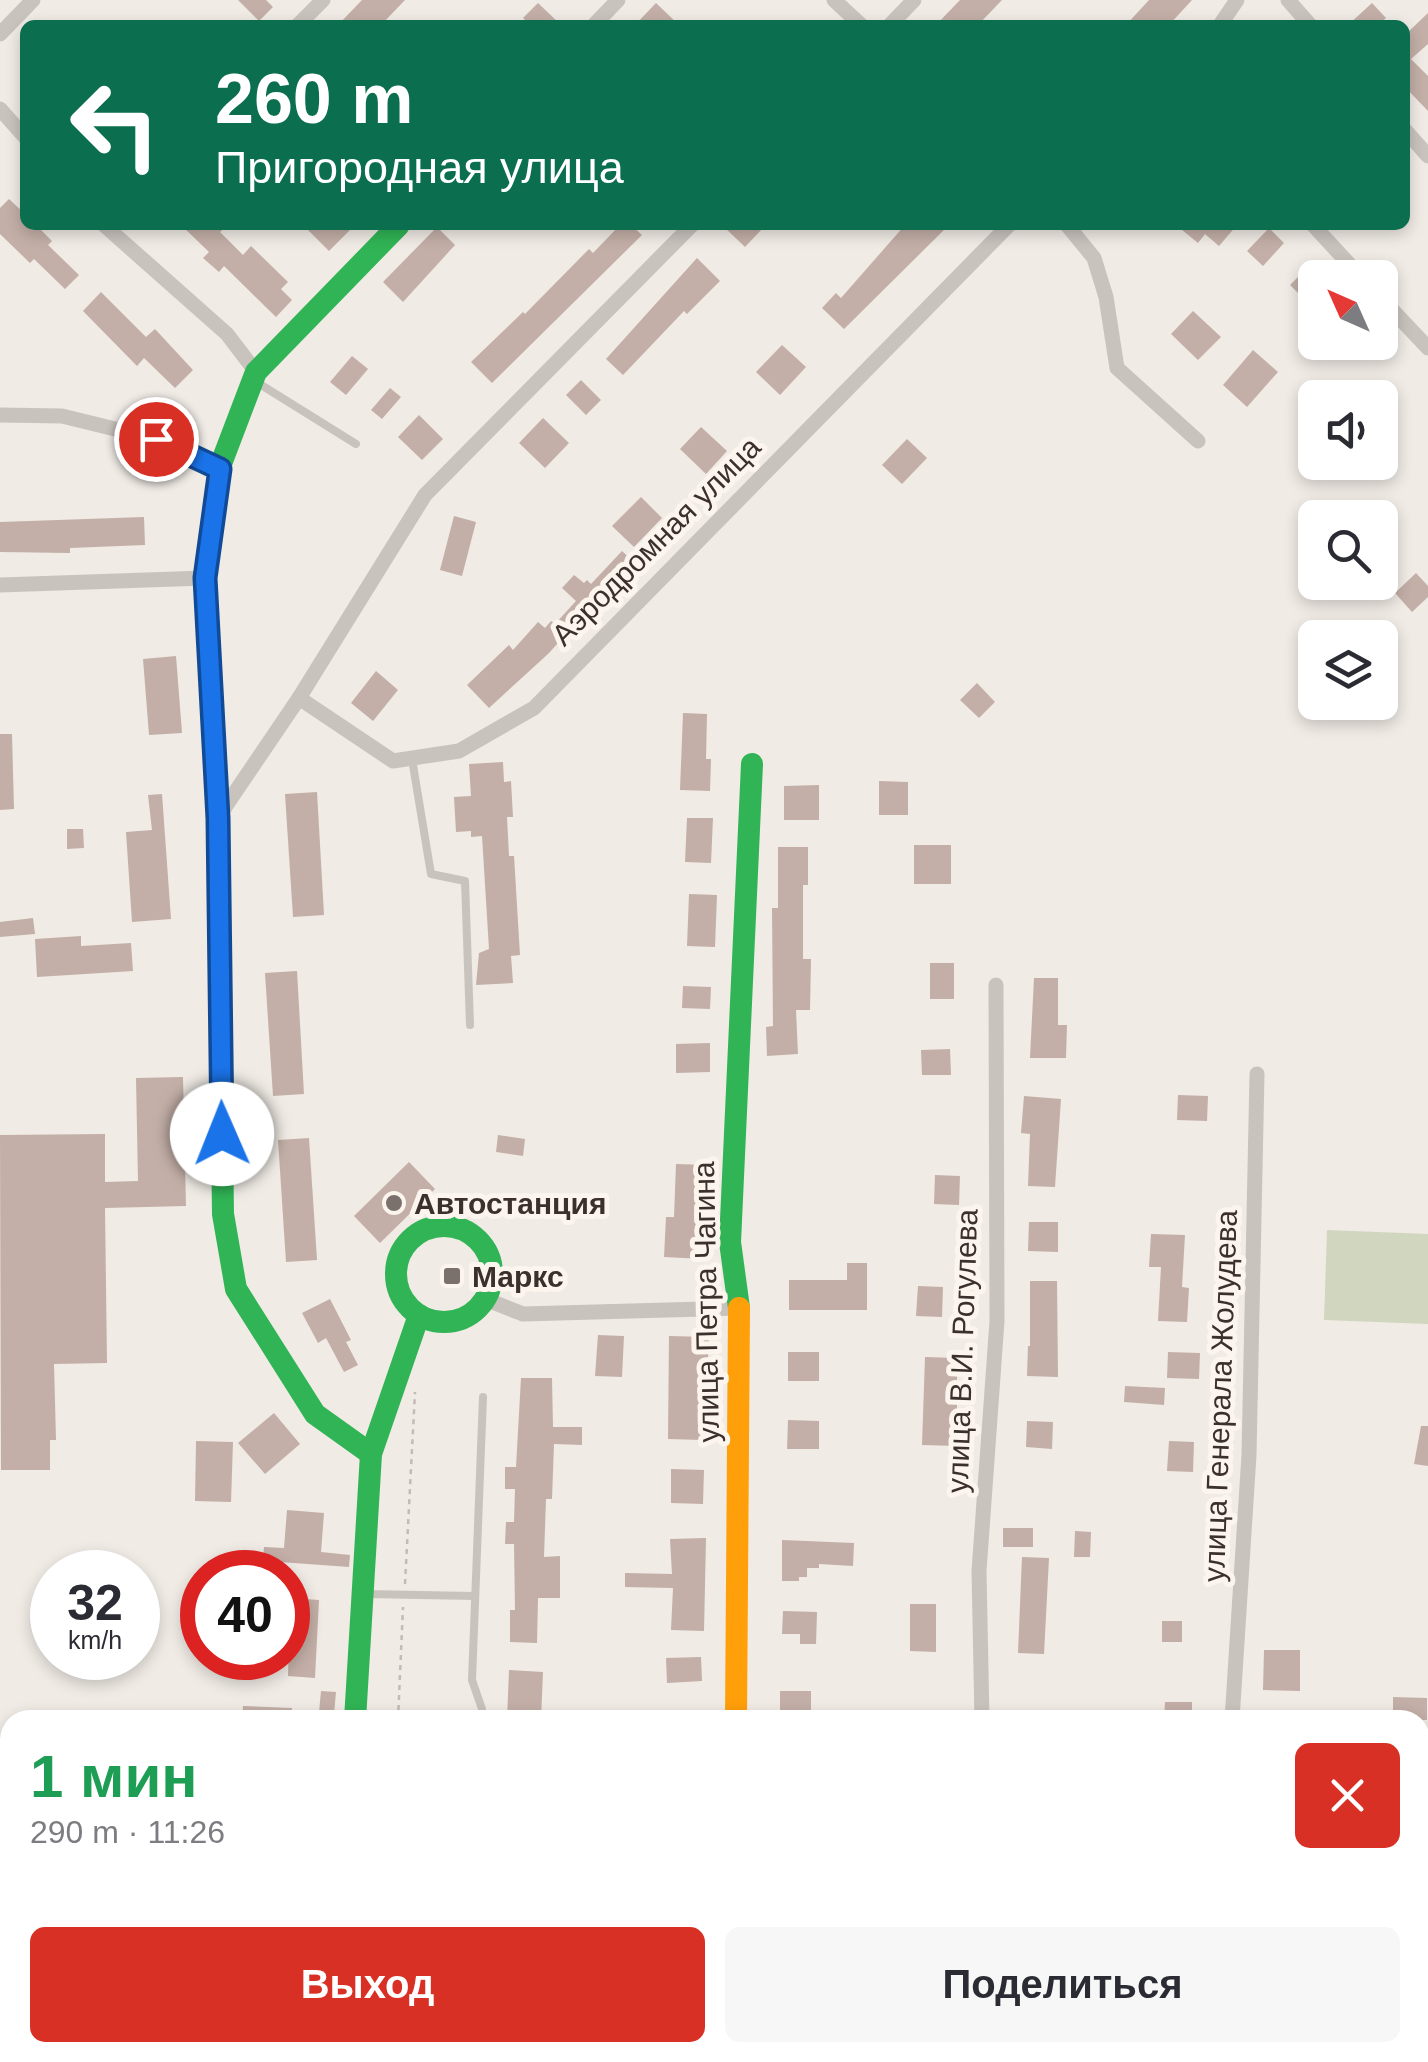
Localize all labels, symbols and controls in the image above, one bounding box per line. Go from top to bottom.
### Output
icon: left [50,60,180,190]
text: 260 m [215,60,413,138]
text: Пригородная улица [215,142,624,193]
north arrow [1298,260,1398,360]
map controls [1298,260,1398,720]
button: sound [1298,380,1398,480]
pin [114,397,199,482]
icon: arrive [129,412,184,467]
street label: Аэродромная улица [545,430,767,652]
button: search [1298,500,1398,600]
button: layers [1298,620,1398,720]
position arrow [170,1082,274,1186]
street label: улица Петра Чагина [687,1161,725,1443]
place label: Автостанция [414,1187,607,1220]
marker: Автостанция [383,1192,405,1214]
street label: улица В.И. Рогулева [941,1208,983,1494]
street label: улица Генерала Жолудева [1197,1209,1243,1583]
place label: Маркс [472,1260,564,1293]
marker: Маркс [441,1265,463,1287]
speed limit sign: 40 [180,1550,310,1680]
text: 32 [67,1575,123,1631]
text: km/h [68,1626,122,1654]
text: 1 мин [30,1743,198,1810]
button: close [1295,1743,1400,1848]
text: 290 m · 11:26 [30,1814,225,1850]
button: Выход [30,1927,705,2042]
button: Поделиться [725,1927,1400,2042]

